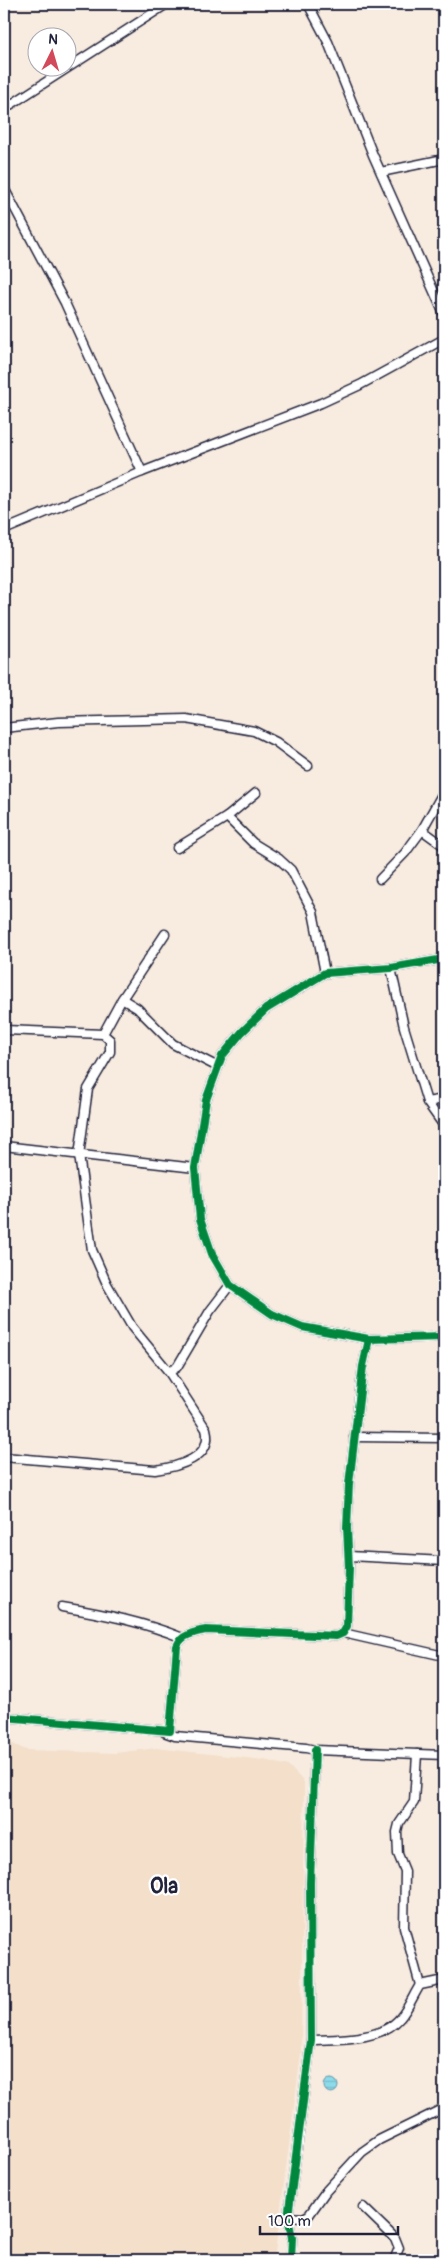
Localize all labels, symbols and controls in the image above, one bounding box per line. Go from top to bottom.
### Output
north arrow [28,28,78,78]
text: N [48,31,59,48]
district label: Ola [150,1873,178,1900]
scale bar [260,2204,398,2236]
text: 100 m [268,2212,311,2231]

